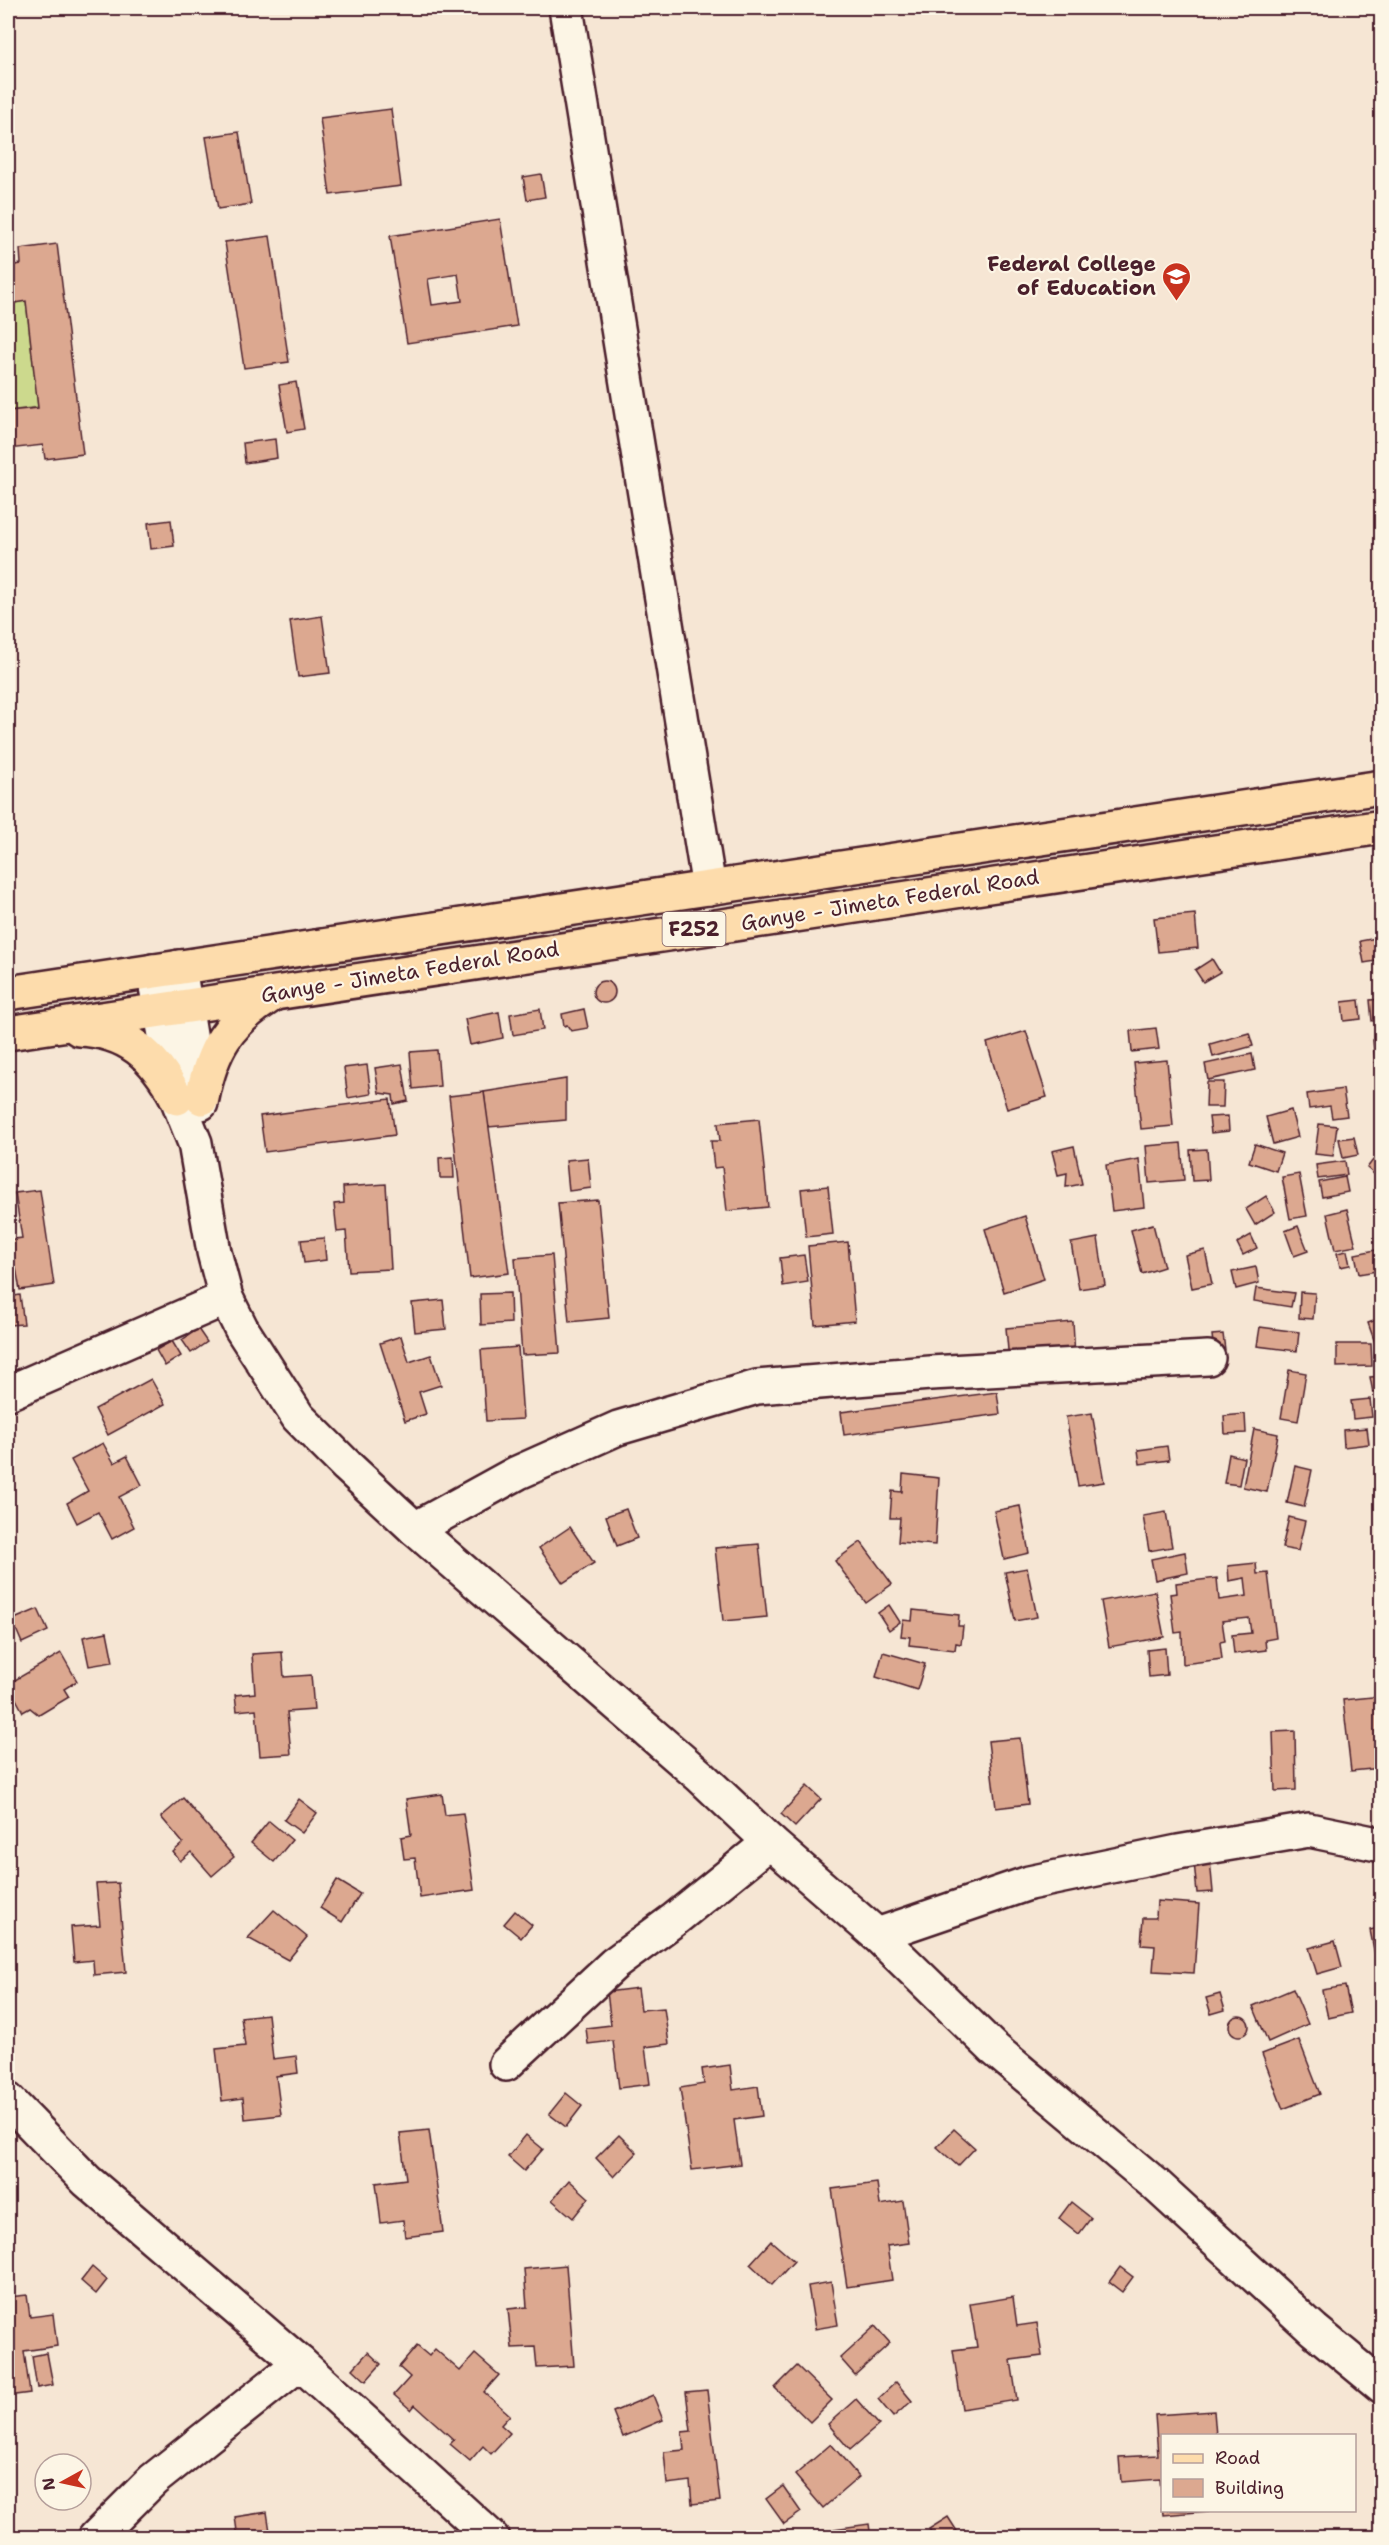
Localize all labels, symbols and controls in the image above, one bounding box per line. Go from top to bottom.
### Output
place label: Federal College of Education [987,250,1156,302]
school or university icon: Federal College of Education [1161,260,1193,302]
street label: Ganye - Jimeta Federal Road [739,863,1041,937]
road number: F252 [662,912,726,946]
street label: Ganye - Jimeta Federal Road [259,935,561,1009]
legend [1161,2434,1356,2512]
text: Road [1215,2446,1260,2470]
north arrow [33,2452,93,2512]
text: N [37,2476,60,2492]
text: Building [1215,2476,1284,2500]

